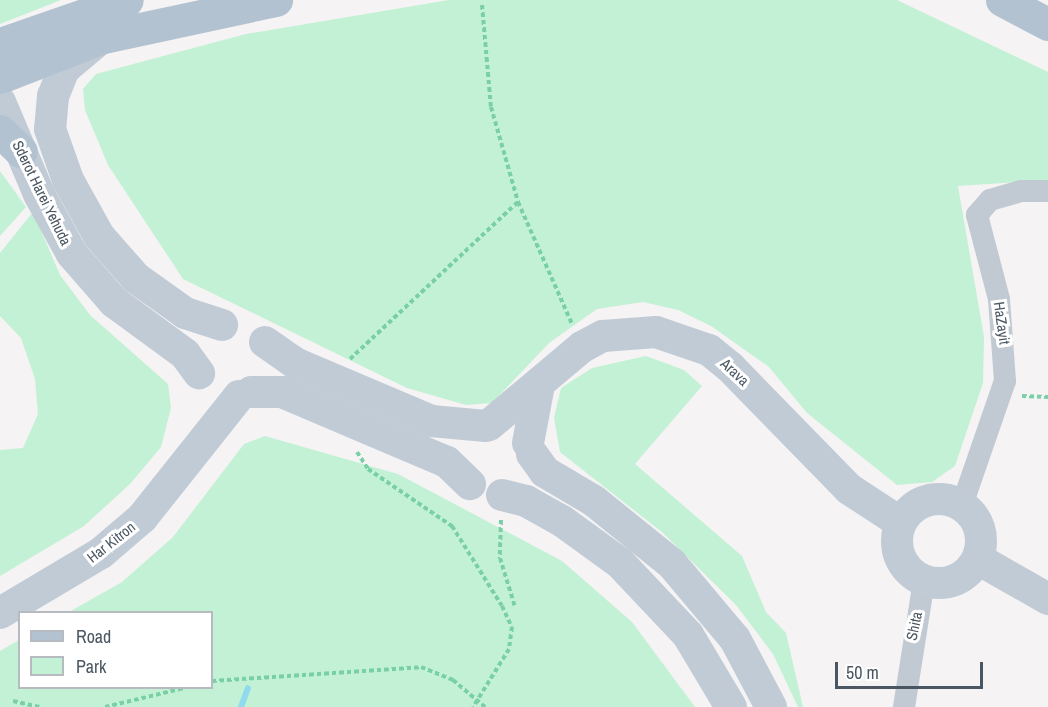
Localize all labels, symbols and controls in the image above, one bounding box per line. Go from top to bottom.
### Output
street label: Sderot Harei Yehuda [9,138,75,248]
street label: HaZayit [990,300,1014,346]
street label: Arava [717,354,753,390]
street label: Har Kitron [83,518,139,566]
street label: Shita [902,610,926,642]
legend [18,611,213,689]
text: Road [76,624,111,649]
scale bar [838,650,986,688]
text: Park [76,654,106,679]
text: 50 m [846,660,879,685]

